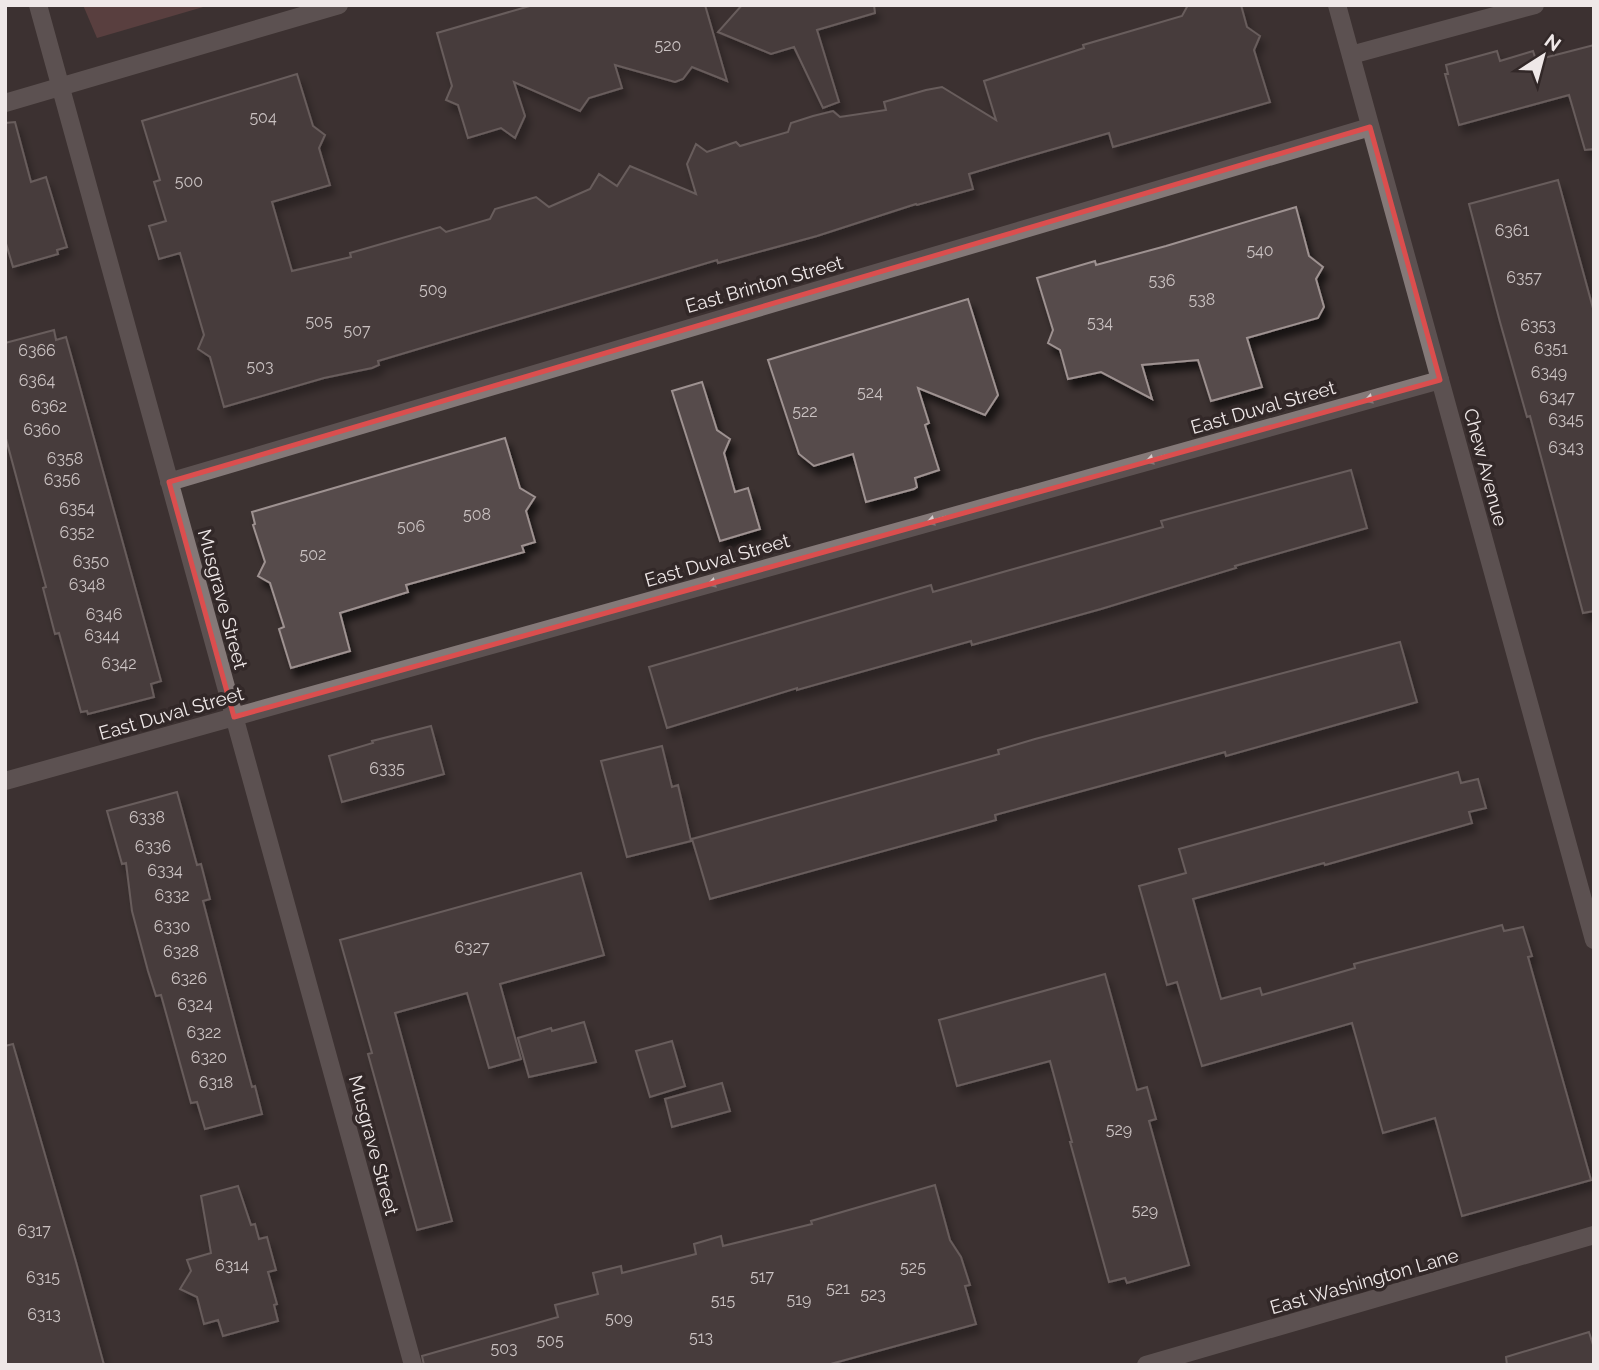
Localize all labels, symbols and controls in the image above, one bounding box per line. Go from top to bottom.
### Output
north arrow [1508,21,1578,91]
text: N [1541,29,1565,55]
house number: 520 [655,36,681,55]
house number: 504 [249,108,277,127]
house number: 500 [175,172,203,191]
house number: 6361 [1495,221,1529,240]
house number: 540 [1246,241,1274,260]
street label: East Brinton Street [683,251,846,317]
house number: 6357 [1506,268,1542,287]
house number: 536 [1149,271,1175,290]
house number: 509 [419,280,447,299]
house number: 538 [1189,290,1215,309]
house number: 505 [305,312,333,331]
house number: 534 [1087,313,1113,332]
house number: 6353 [1520,316,1556,335]
house number: 507 [344,321,371,340]
house number: 6351 [1534,339,1568,358]
house number: 6366 [18,341,56,360]
house number: 503 [246,357,274,376]
house number: 6349 [1531,363,1567,382]
house number: 6364 [19,371,56,390]
street label: East Duval Street [1188,376,1338,438]
house number: 524 [857,383,883,402]
house number: 6347 [1539,388,1575,407]
one-way arrow [1363,393,1385,404]
house number: 6362 [31,397,67,416]
house number: 522 [792,402,818,421]
street label: Chew Avenue [1460,406,1512,528]
house number: 6345 [1548,410,1584,429]
house number: 6360 [23,420,61,439]
house number: 6343 [1548,438,1584,457]
house number: 6358 [47,449,83,468]
one-way arrow [1144,454,1166,465]
house number: 6356 [44,470,80,489]
house number: 6354 [59,499,95,518]
house number: 508 [463,505,491,524]
one-way arrow [925,516,946,526]
house number: 506 [397,517,425,536]
house number: 6352 [59,523,95,542]
street label: Musgrave Street [194,527,252,672]
street label: East Duval Street [642,529,792,591]
house number: 502 [300,545,326,564]
house number: 6350 [73,552,109,571]
house number: 6348 [69,575,105,594]
one-way arrow [706,577,727,587]
house number: 6346 [86,605,122,624]
house number: 6344 [84,626,120,645]
house number: 6342 [101,654,137,673]
street label: East Duval Street [96,682,246,744]
house number: 6335 [369,759,405,778]
house number: 6338 [129,808,165,827]
house number: 6336 [135,837,171,856]
house number: 6334 [147,861,183,880]
house number: 6332 [154,886,190,905]
house number: 6330 [154,917,190,936]
house number: 6327 [454,938,490,957]
house number: 6328 [163,942,199,961]
house number: 6326 [171,969,207,988]
house number: 6324 [177,995,213,1014]
house number: 6322 [187,1023,221,1042]
house number: 6320 [191,1048,227,1067]
house number: 6318 [199,1073,233,1092]
street label: Musgrave Street [345,1073,403,1218]
house number: 529 [1106,1120,1132,1139]
house number: 529 [1132,1201,1158,1220]
house number: 6317 [17,1221,51,1240]
street label: East Washington Lane [1267,1244,1461,1318]
house number: 6314 [215,1256,249,1275]
house number: 525 [900,1258,926,1277]
house number: 517 [750,1267,774,1286]
house number: 6315 [26,1268,60,1287]
house number: 521 [826,1279,850,1298]
house number: 523 [860,1285,886,1304]
house number: 519 [787,1290,811,1309]
house number: 515 [711,1291,735,1310]
house number: 6313 [27,1305,61,1324]
house number: 509 [605,1309,633,1328]
house number: 513 [689,1328,713,1347]
house number: 505 [536,1331,564,1350]
house number: 503 [490,1339,518,1358]

